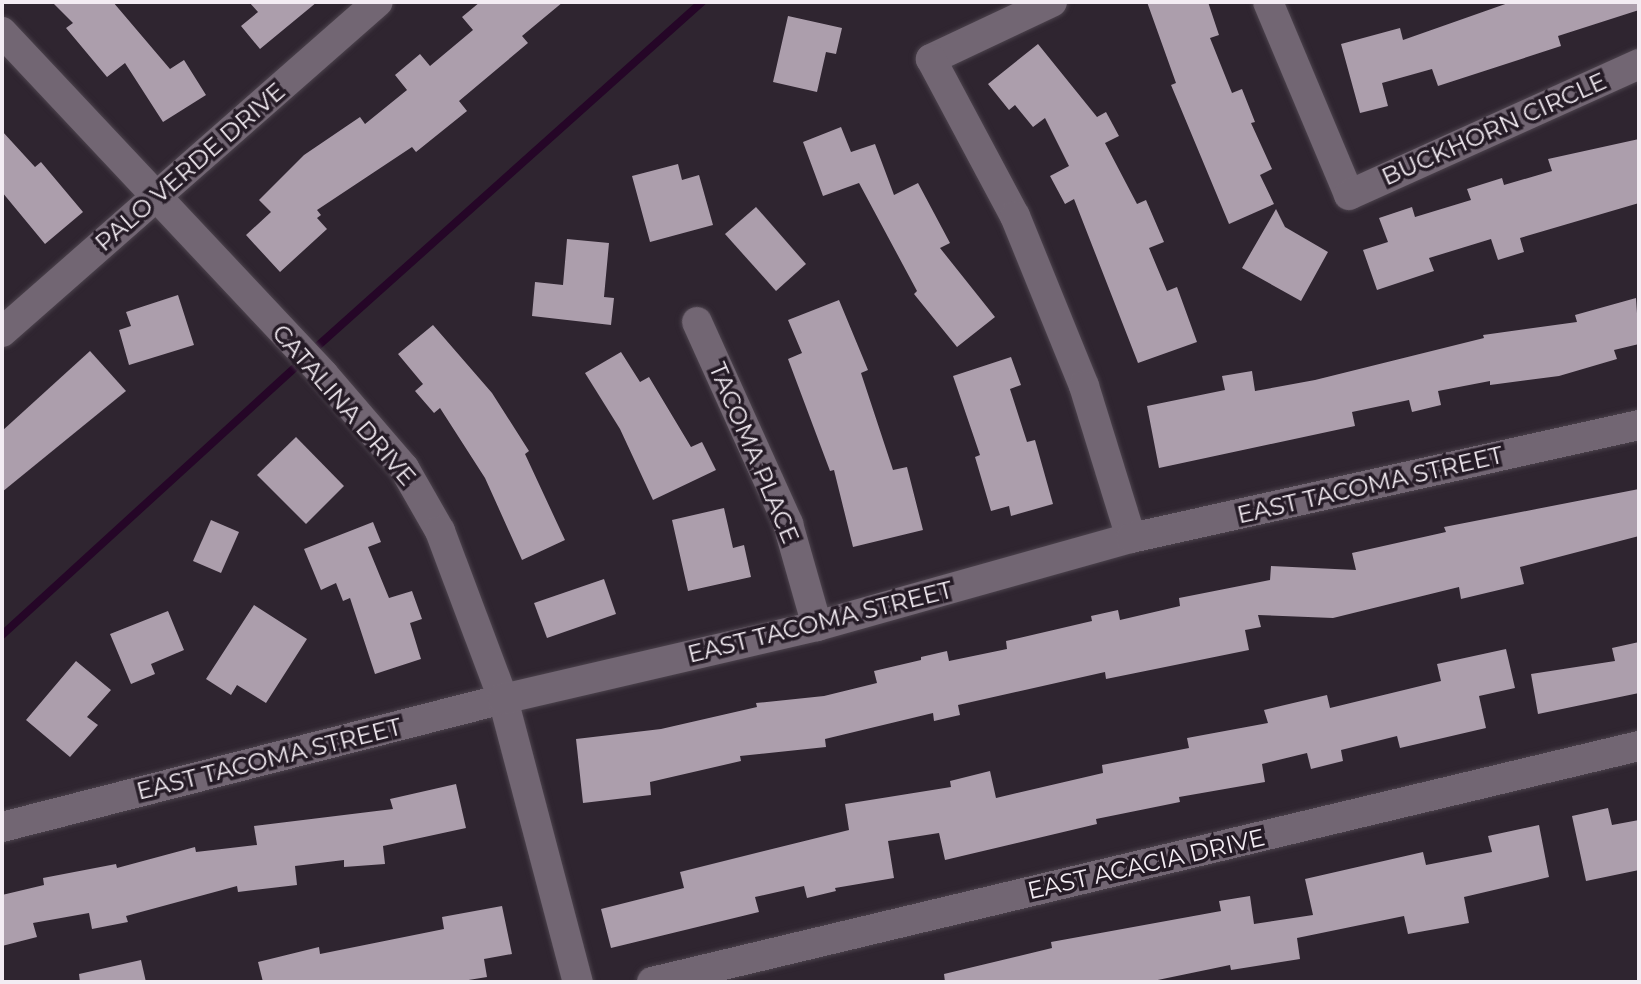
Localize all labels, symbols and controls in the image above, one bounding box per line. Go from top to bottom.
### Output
street label: BUCKHORN CIRCLE [1377,66,1611,192]
street label: PALO VERDE DRIVE [89,77,291,257]
street label: CATALINA DRIVE [266,319,422,491]
street label: TACOMA PLACE [703,358,805,548]
street label: EAST TACOMA STREET [1234,440,1506,530]
street label: EAST TACOMA STREET [685,575,955,669]
street label: EAST TACOMA STREET [134,712,404,806]
street label: EAST ACACIA DRIVE [1025,823,1267,905]

